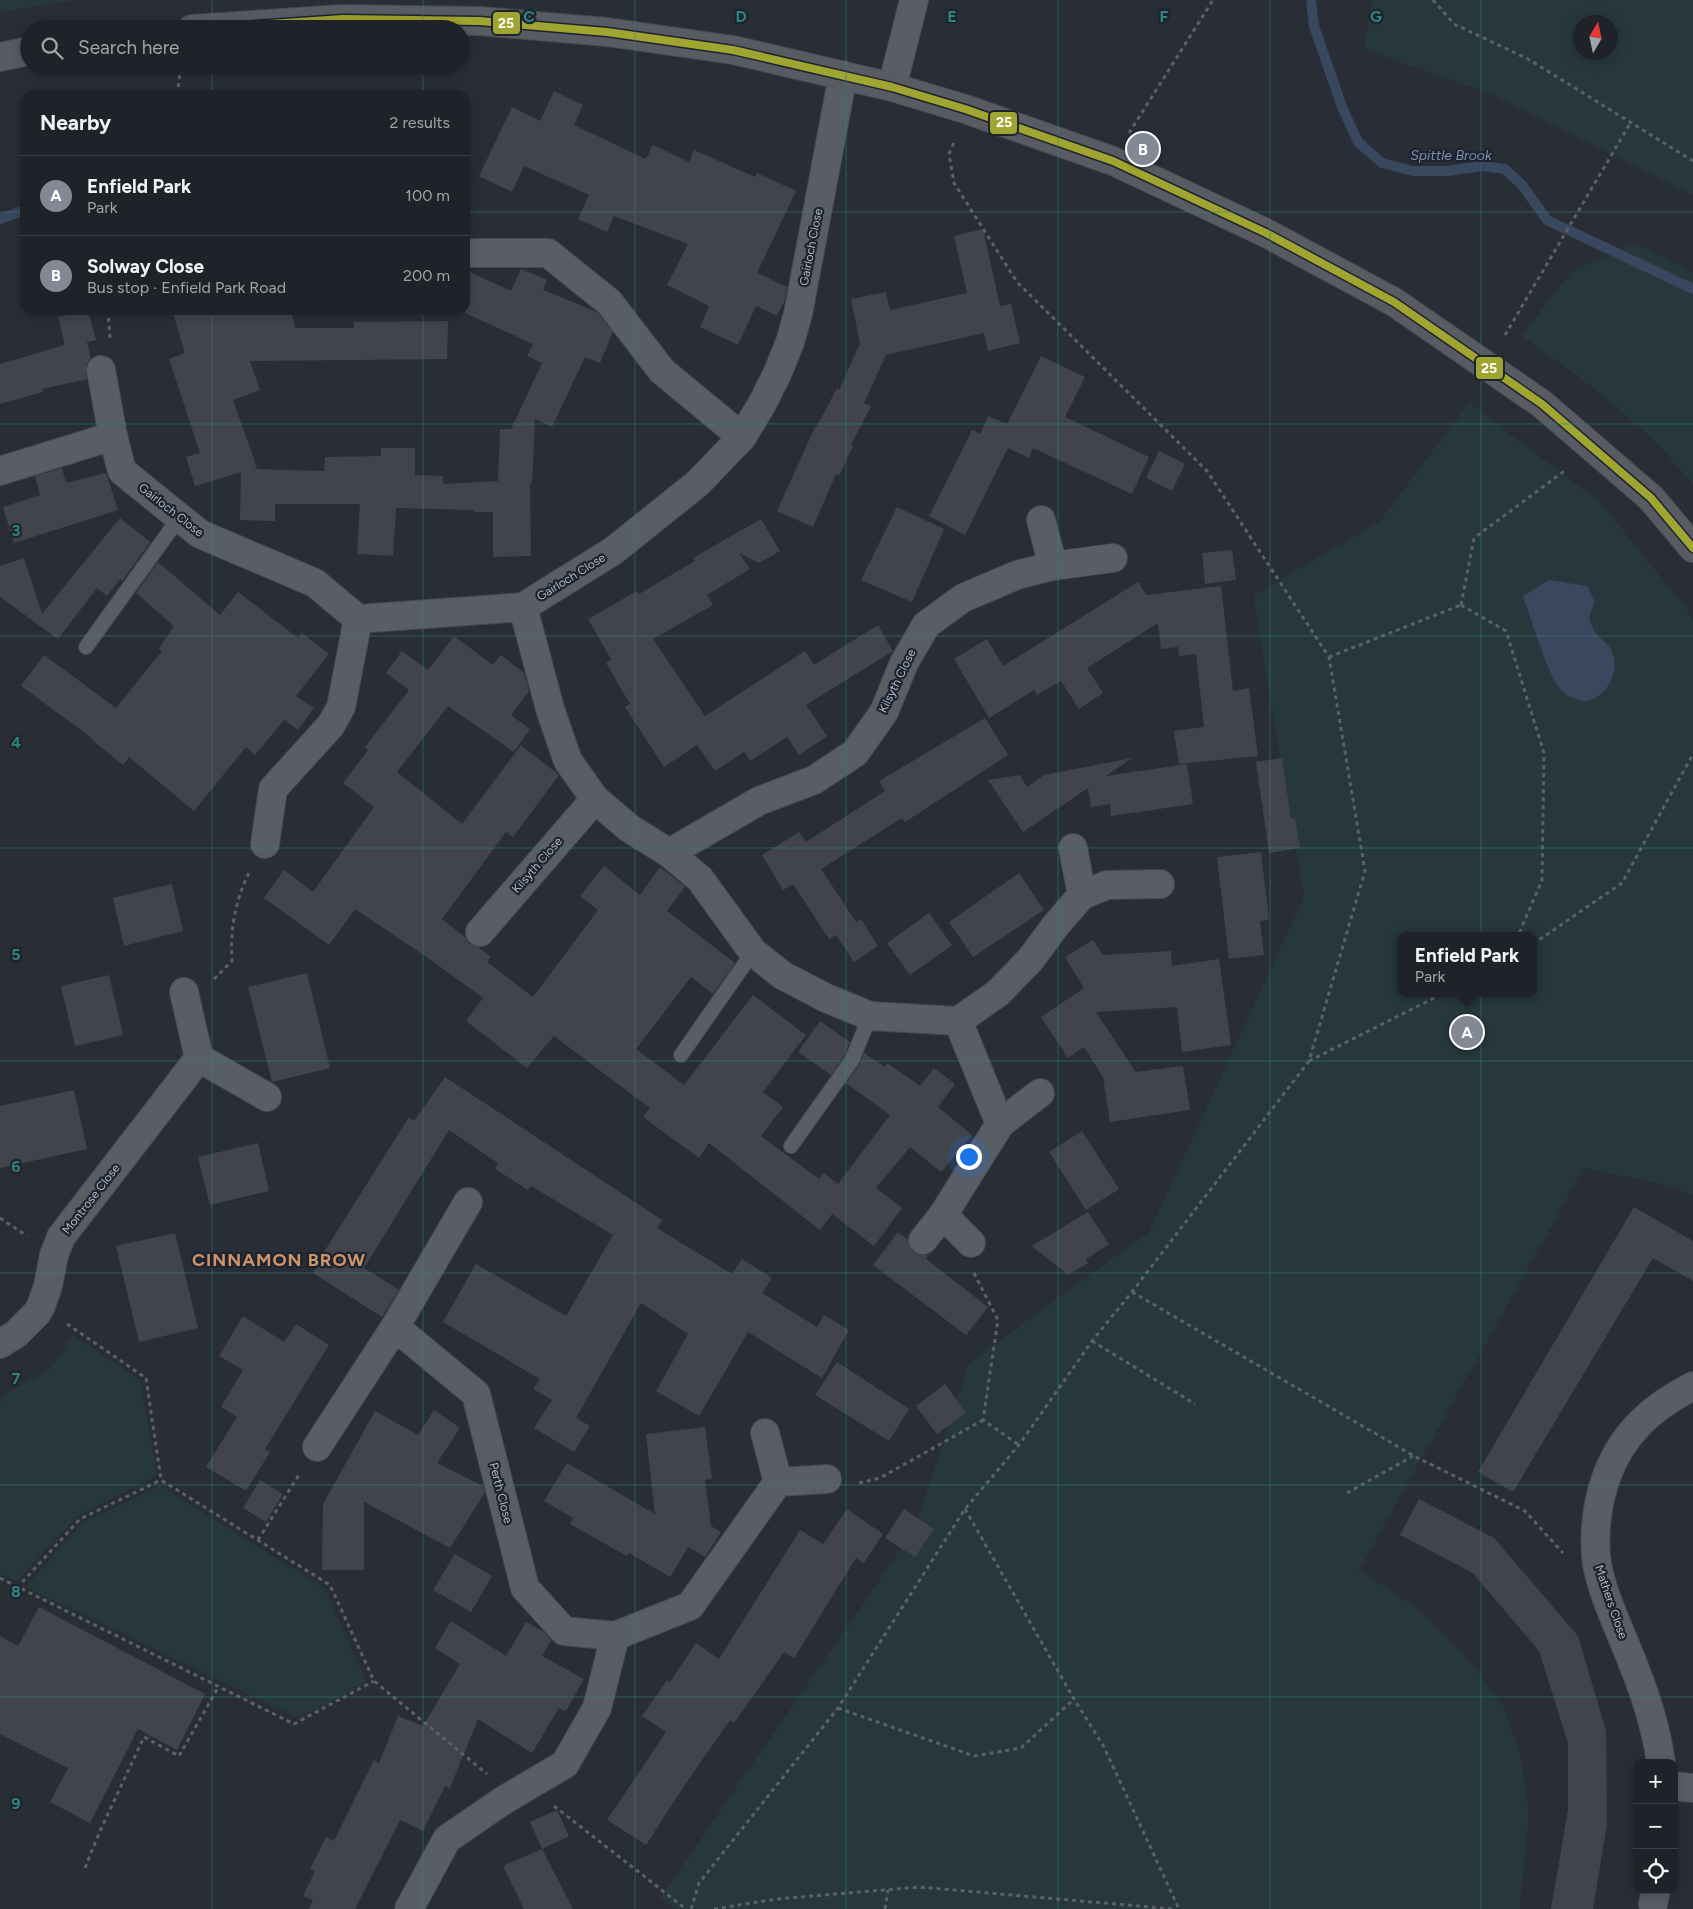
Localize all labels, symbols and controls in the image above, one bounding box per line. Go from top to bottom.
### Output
text: C [523,7,535,26]
text: D [735,7,747,26]
text: E [947,7,957,26]
text: F [1160,7,1169,26]
text: G [1370,7,1382,26]
line badge: 25 [492,11,521,35]
text: 25 [498,15,514,32]
north arrow [1573,15,1618,60]
search box [20,20,470,75]
icon: search [38,34,66,62]
text: Search here [78,36,180,59]
text: Nearby [40,110,111,135]
line badge: 25 [989,111,1018,135]
text: 2 results [390,113,450,132]
text: 25 [996,114,1012,131]
pin: B [1127,130,1159,168]
water label: Spittle Brook [1410,147,1493,164]
text: Enfield Park [87,175,191,198]
text: A [50,186,62,205]
text: 100 m [405,186,450,205]
text: Park [87,198,117,217]
street label: Gairloch Close [797,207,825,287]
text: Solway Close [87,255,204,278]
text: B [51,266,61,285]
text: 200 m [403,266,450,285]
text: Bus stop · Enfield Park Road [87,278,286,297]
line badge: 25 [1475,356,1504,380]
text: 25 [1481,360,1497,377]
street label: Gairloch Close [136,480,206,540]
text: 3 [12,521,21,540]
street label: Gairloch Close [534,550,608,604]
street label: Kilsyth Close [876,646,919,715]
text: 4 [11,733,21,752]
street label: Kilsyth Close [509,834,565,896]
popup [1397,932,1537,997]
text: Enfield Park [1415,944,1519,967]
text: 5 [11,945,21,964]
text: Park [1415,967,1445,986]
pin: A [1451,1013,1483,1051]
your location [956,1144,982,1170]
text: 6 [11,1157,21,1176]
street label: Montrose Close [59,1161,123,1237]
district label: CINNAMON BROW [192,1249,366,1271]
text: 7 [12,1369,21,1388]
street label: Perth Close [487,1461,515,1525]
street label: Mathers Close [1592,1563,1630,1641]
text: 8 [11,1582,21,1601]
map controls [1633,1759,1678,1894]
button: + [1633,1759,1678,1804]
text: 9 [11,1794,21,1813]
button: − [1633,1804,1678,1849]
button: locate [1633,1849,1678,1894]

